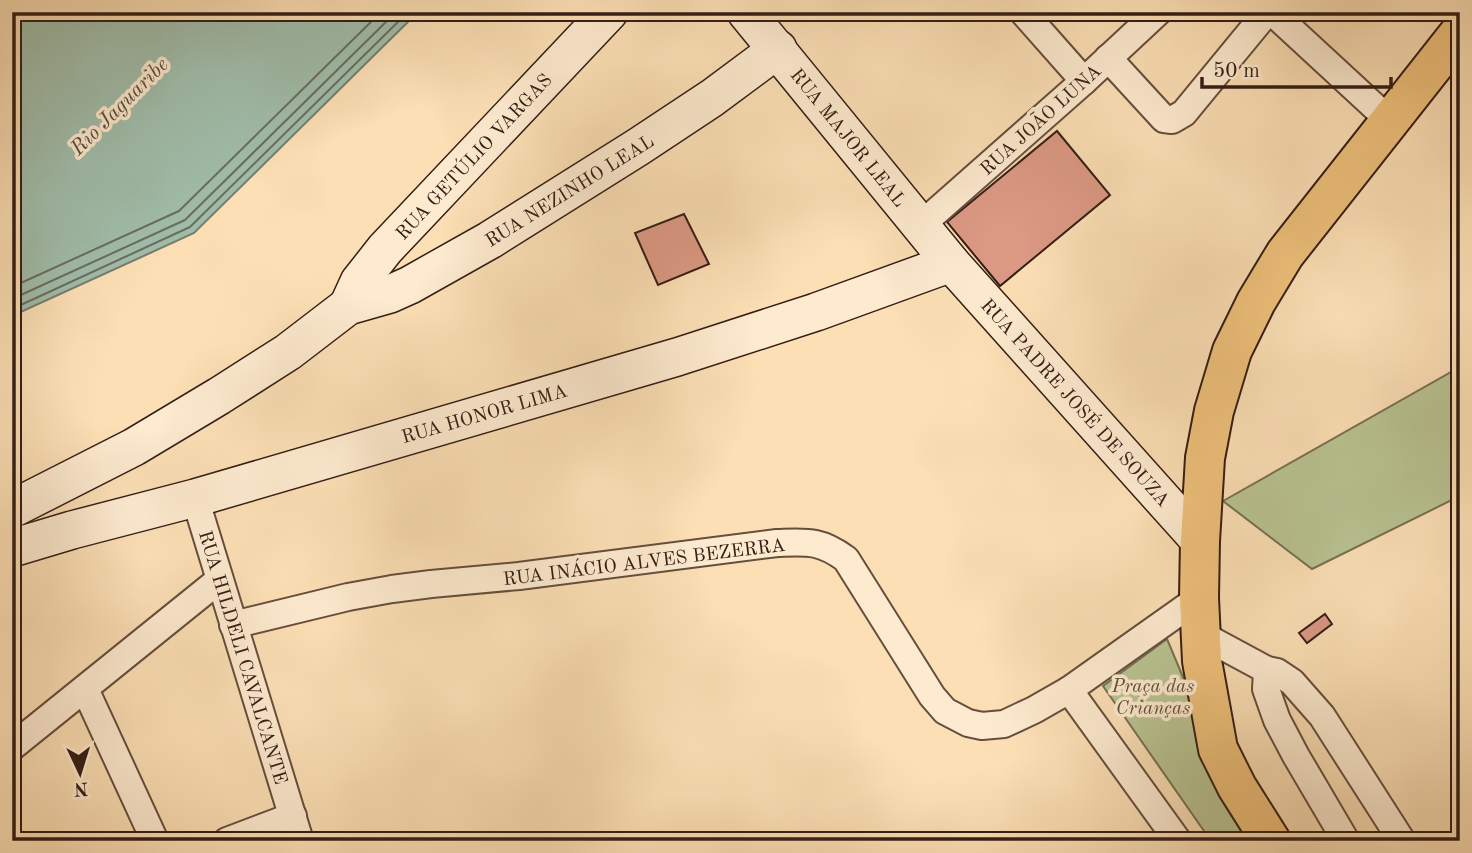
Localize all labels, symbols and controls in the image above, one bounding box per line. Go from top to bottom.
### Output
scale bar [1202,46,1392,90]
water label: Rio Jaguaribe [67,54,173,161]
street label: RUA JOÃO LUNA [975,59,1106,180]
text: 50 m [1213,61,1260,82]
street label: RUA MAJOR LEAL [786,66,908,211]
street label: RUA GETÚLIO VARGAS [389,68,557,244]
street label: RUA NEZINHO LEAL [483,132,658,252]
street label: RUA PADRE JOSÉ DE SOUZA [976,294,1175,511]
street label: RUA HONOR LIMA [400,382,570,448]
street label: RUA HILDELI CAVALCANTE [194,529,289,787]
street label: RUA INÁCIO ALVES BEZERRA [502,533,787,590]
park label: Praça das Crianças [1111,678,1194,719]
north arrow [46,738,116,808]
text: N [73,777,89,797]

